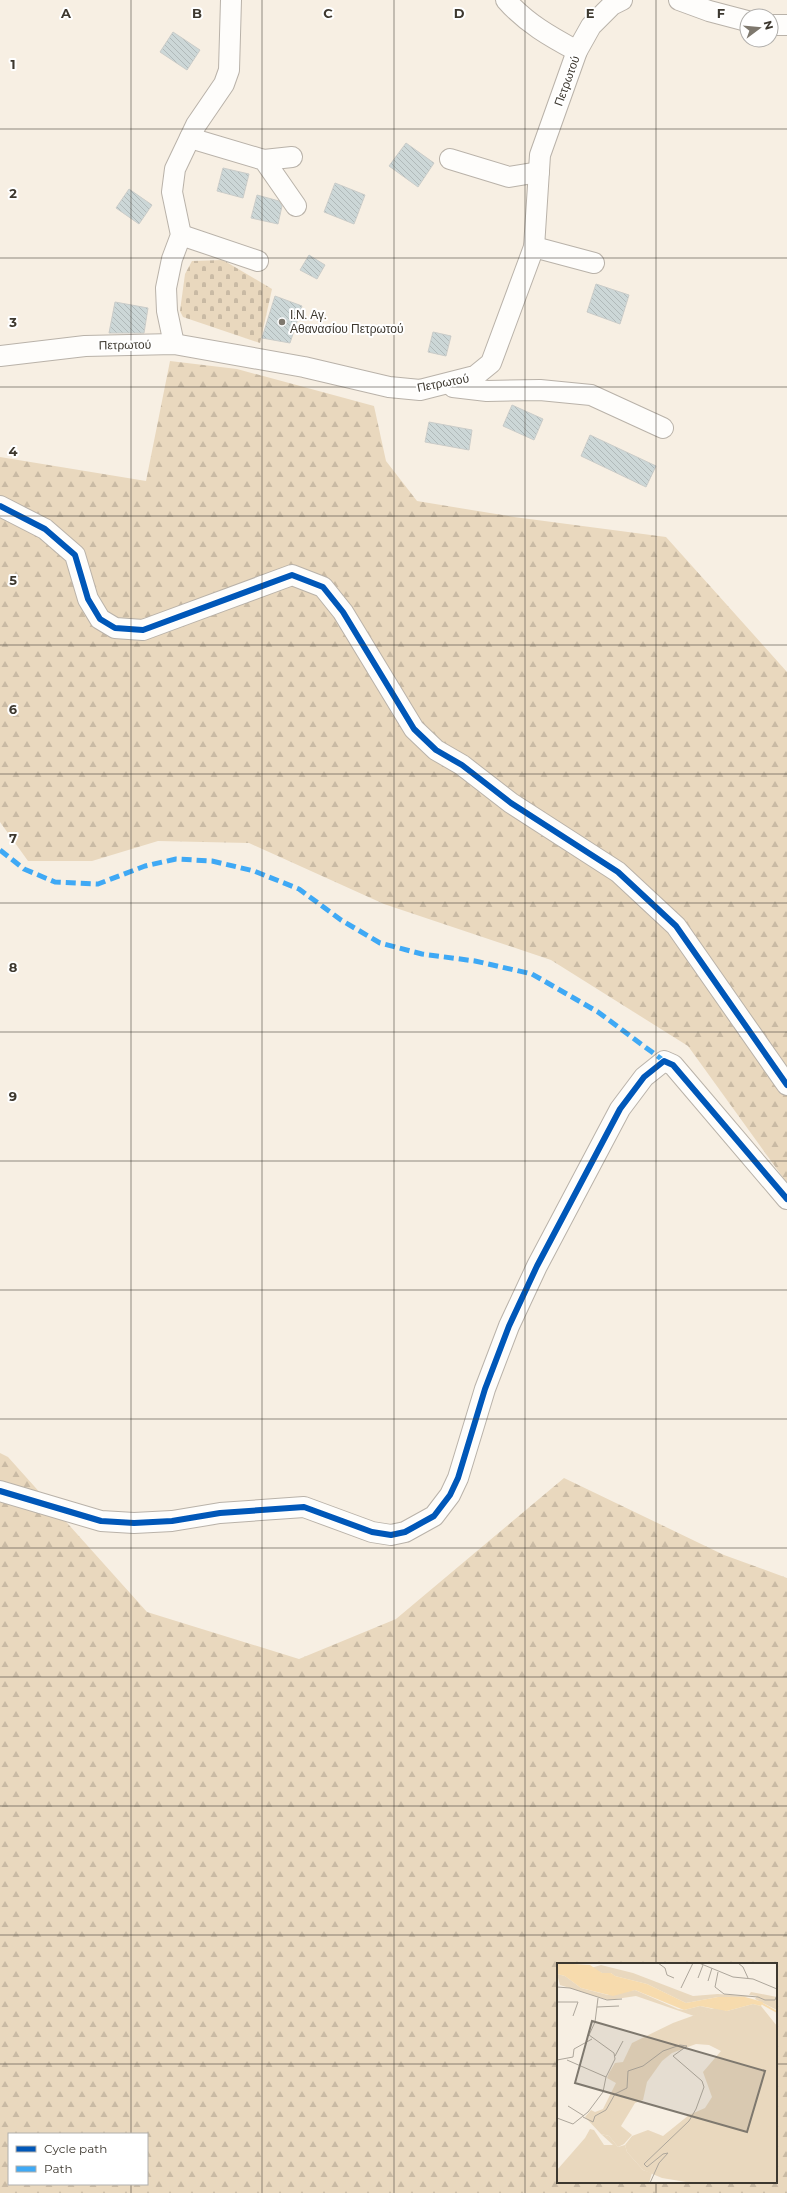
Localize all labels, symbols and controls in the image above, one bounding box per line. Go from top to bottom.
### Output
text: A [60,5,72,21]
text: B [192,5,202,21]
text: C [323,5,333,21]
text: D [454,5,465,21]
text: E [586,5,595,21]
text: F [717,5,725,21]
north arrow [739,8,779,48]
text: N [761,19,777,31]
street label: Πετρωτού [550,54,583,108]
text: 1 [10,56,16,72]
text: 2 [9,185,17,201]
place label: Ι.Ν. Αγ. Αθανασίου Πετρωτού [290,307,404,336]
text: 3 [8,314,17,330]
marker: Ι.Ν. Αγ. Αθανασίου Πετρωτού [277,317,287,327]
street label: Πετρωτού [99,337,151,352]
street label: Πετρωτού [416,370,470,395]
text: 4 [9,443,18,459]
text: 5 [9,572,17,588]
text: 6 [9,701,18,717]
text: 7 [9,830,17,846]
text: 8 [9,959,18,975]
text: 9 [9,1088,17,1104]
inset map [557,1963,777,2183]
legend [8,2133,148,2185]
text: Cycle path [44,2141,107,2156]
text: Path [44,2161,73,2176]

